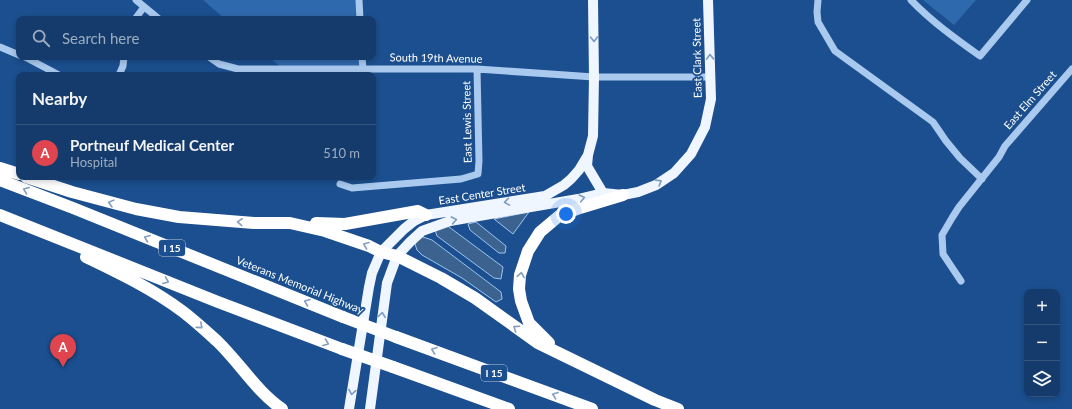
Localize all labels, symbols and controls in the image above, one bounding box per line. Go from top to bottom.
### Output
search box [16,16,376,60]
street label: East Clark Street [689,18,704,98]
icon: search [30,27,52,49]
text: Search here [62,29,139,47]
one-way arrow [590,36,598,42]
street label: South 19th Avenue [389,50,483,65]
one-way arrow [706,54,714,60]
street label: East Elm Street [1001,68,1059,131]
street label: East Lewis Street [459,81,474,163]
text: Nearby [32,88,87,109]
text: Portneuf Medical Center [70,136,234,154]
text: A [40,145,50,161]
text: 510 m [323,145,360,161]
text: Hospital [70,154,117,170]
street label: East Center Street [438,180,526,207]
one-way arrow [655,180,662,187]
one-way arrow [23,187,30,195]
one-way arrow [579,195,585,203]
one-way arrow [504,197,510,206]
one-way arrow [108,199,115,208]
your location [556,204,576,224]
one-way arrow [237,217,243,226]
one-way arrow [451,217,457,225]
one-way arrow [144,235,151,243]
road number: I 15 [159,240,185,256]
one-way arrow [363,242,370,250]
street label: Veterans Memorial Highway [235,253,366,316]
one-way arrow [516,272,525,278]
one-way arrow [163,277,170,285]
map controls [1024,289,1060,397]
button: + [1024,289,1060,325]
one-way arrow [303,299,310,307]
one-way arrow [377,312,386,318]
one-way arrow [195,322,203,329]
one-way arrow [513,325,520,332]
button: − [1024,325,1060,361]
pin: A [50,334,76,367]
one-way arrow [323,339,330,347]
one-way arrow [430,347,437,355]
button: layers [1024,361,1060,397]
road number: I 15 [481,365,507,381]
one-way arrow [348,389,357,395]
one-way arrow [552,392,559,400]

